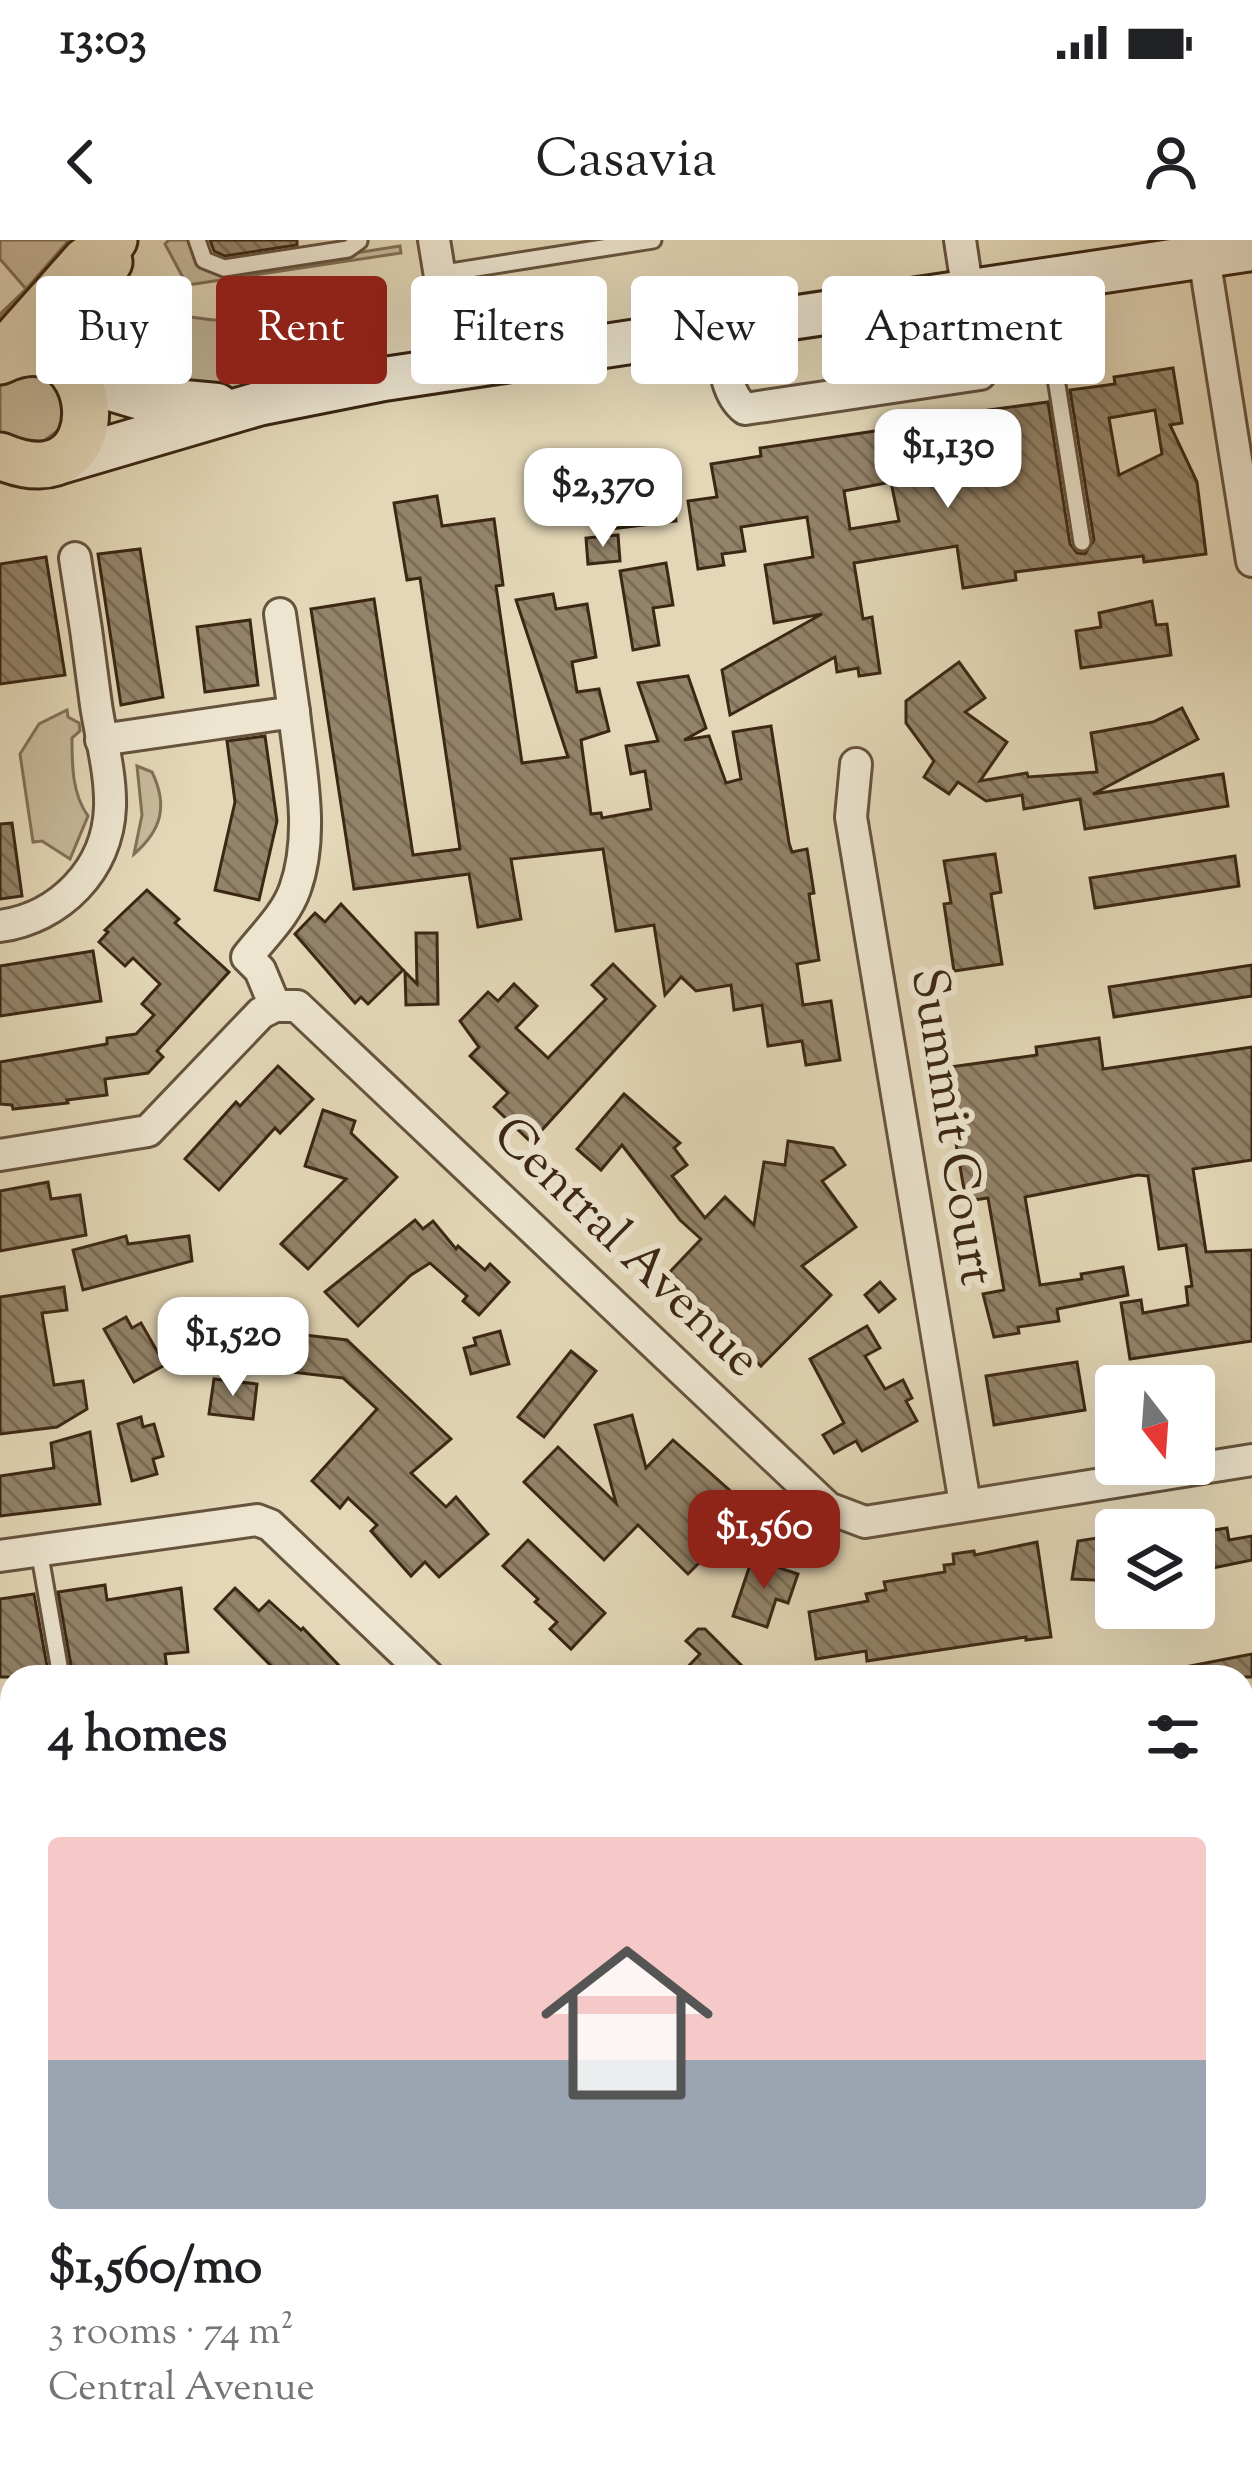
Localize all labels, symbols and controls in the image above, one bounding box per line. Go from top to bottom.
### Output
text: 13:03 [60,10,147,75]
text: Casavia [535,123,717,201]
icon: back [48,129,114,195]
icon: person [1138,129,1204,195]
chip: Buy [36,276,192,384]
chip: Rent [216,276,387,384]
chip: Filters [411,276,607,384]
chip: New [631,276,798,384]
chip: Apartment [822,276,1105,384]
pin: $1,130 [850,409,1046,511]
text: $1,130 [901,420,995,476]
pin: $2,370 [505,448,701,550]
text: $2,370 [551,459,655,515]
street label: Summit Court [889,963,1011,1291]
street label: Central Avenue [474,1102,776,1396]
pin: $1,520 [135,1297,331,1399]
text: $1,520 [185,1308,281,1364]
north arrow [1095,1365,1215,1485]
map controls [1095,1365,1215,1629]
pin: $1,560 [666,1490,862,1592]
text: $1,560 [715,1501,813,1557]
button: layers [1095,1509,1215,1629]
text: 4 homes [48,1701,227,1774]
icon: filters [1140,1704,1206,1770]
icon: home [519,1915,735,2131]
text: $1,560/mo [48,2233,262,2306]
text: 3 rooms · 74 m² [48,2306,294,2362]
text: Central Avenue [48,2362,315,2418]

